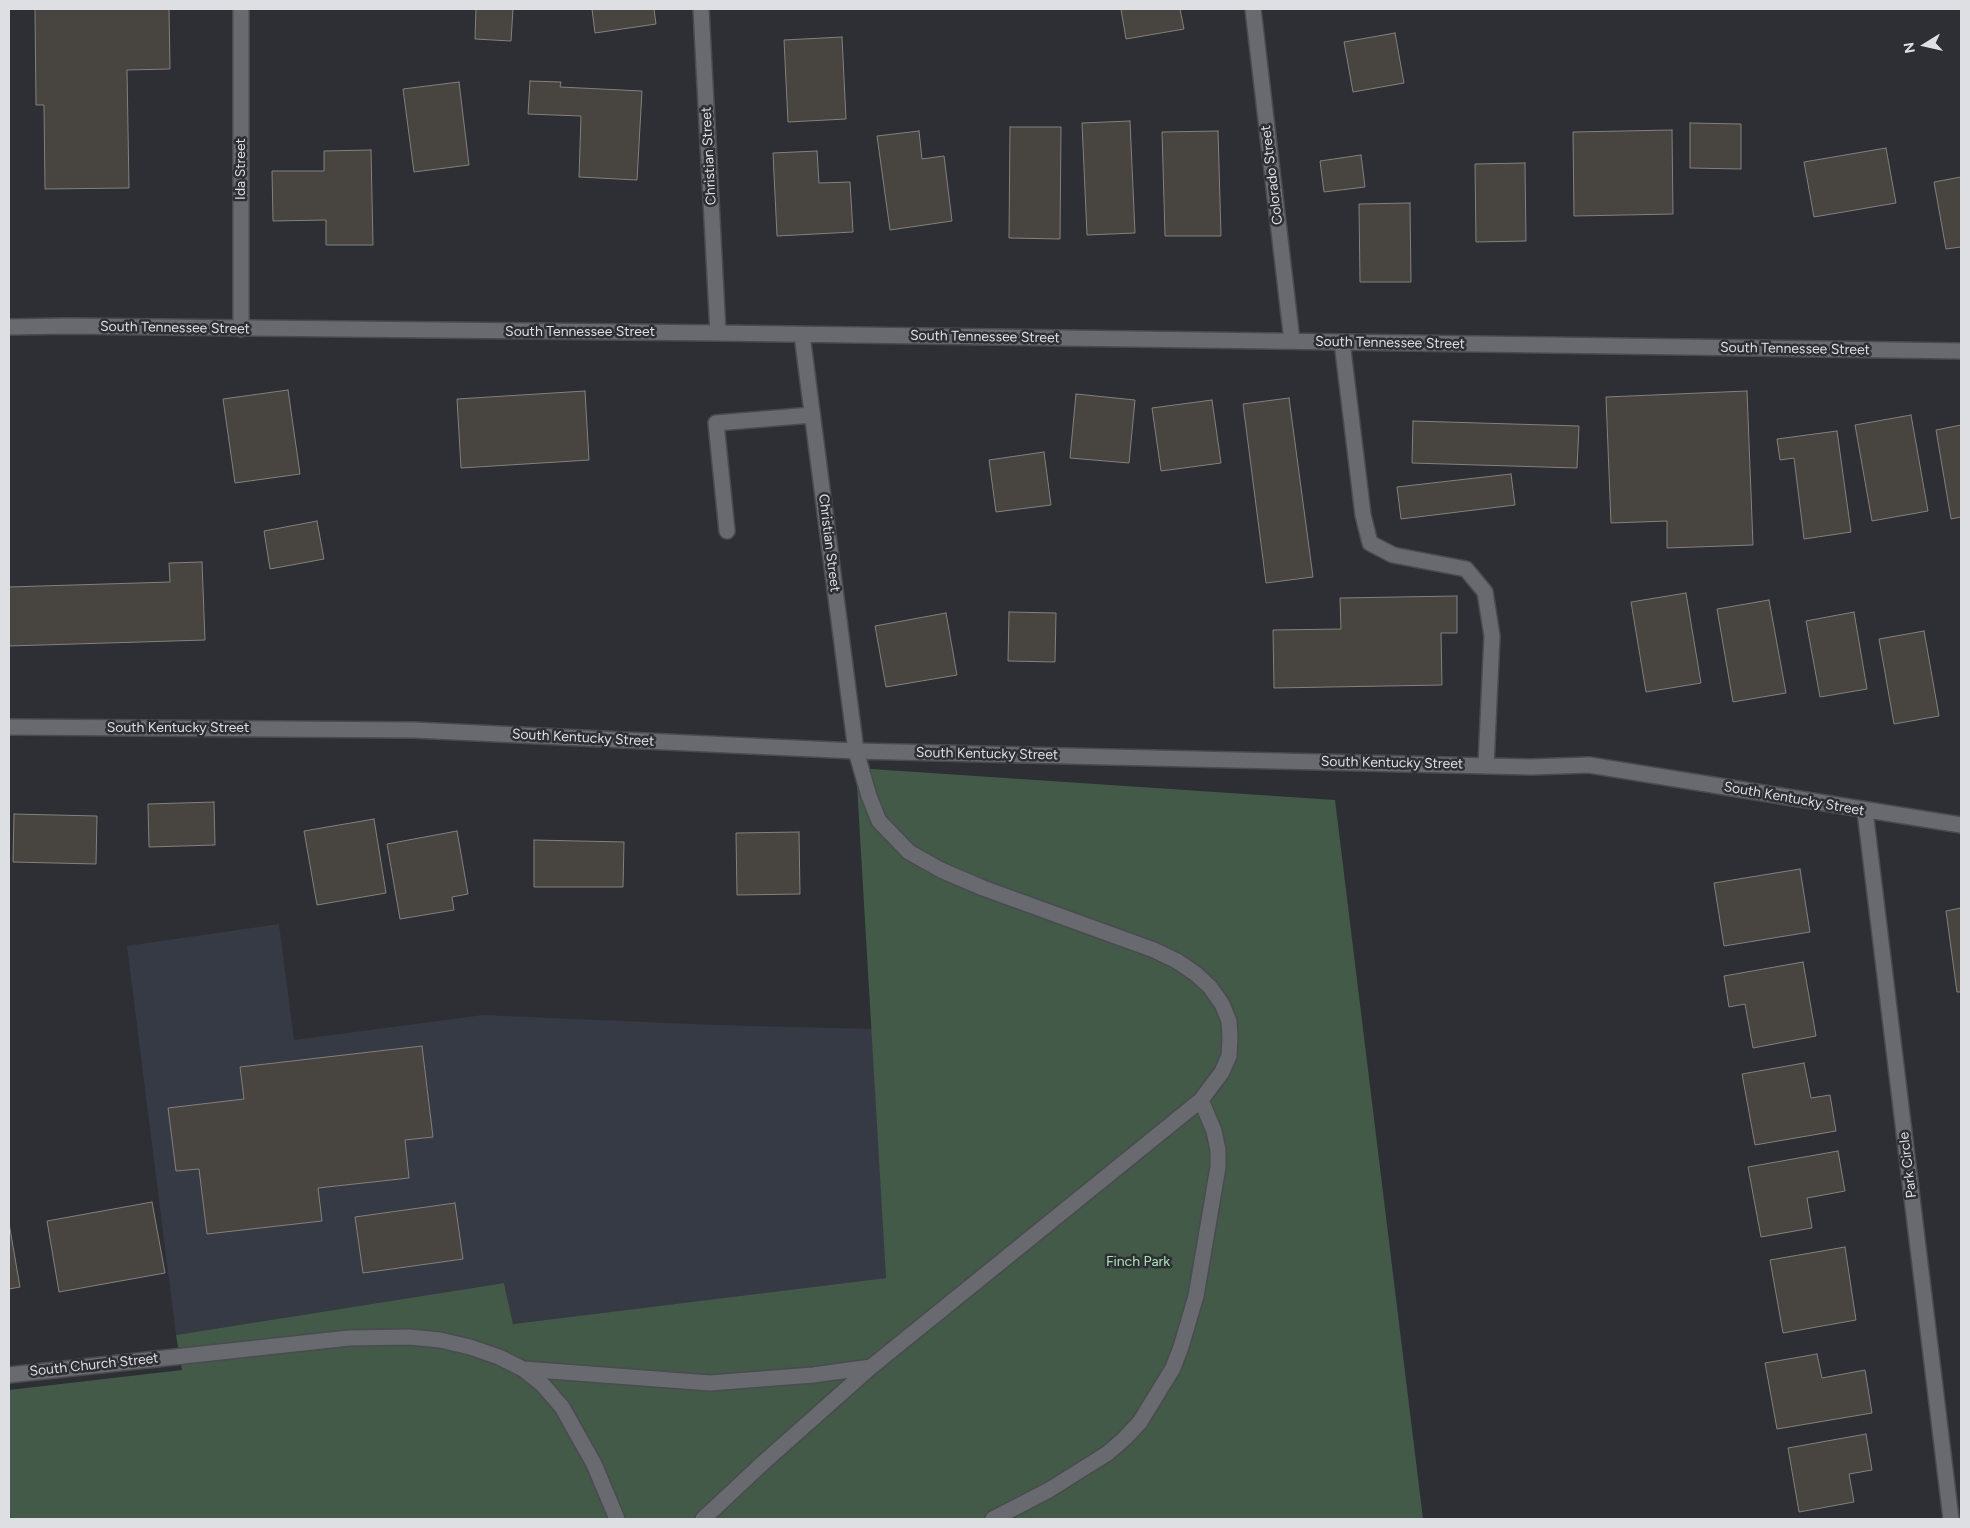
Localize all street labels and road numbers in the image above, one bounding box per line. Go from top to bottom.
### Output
street label: Christian Street [698,106,720,206]
street label: Colorado Street [1258,124,1286,226]
street label: Ida Street [233,138,249,200]
street label: South Tennessee Street [100,318,250,338]
street label: South Tennessee Street [505,324,655,340]
street label: South Tennessee Street [910,327,1060,347]
street label: South Tennessee Street [1315,333,1465,353]
street label: South Tennessee Street [1720,339,1870,359]
street label: Christian Street [815,493,843,593]
street label: South Kentucky Street [107,720,249,736]
street label: South Kentucky Street [511,726,655,750]
street label: South Kentucky Street [916,744,1058,764]
street label: South Kentucky Street [1321,753,1463,773]
street label: South Kentucky Street [1722,778,1866,820]
street label: Park Circle [1896,1131,1920,1199]
street label: South Church Street [29,1350,159,1380]

